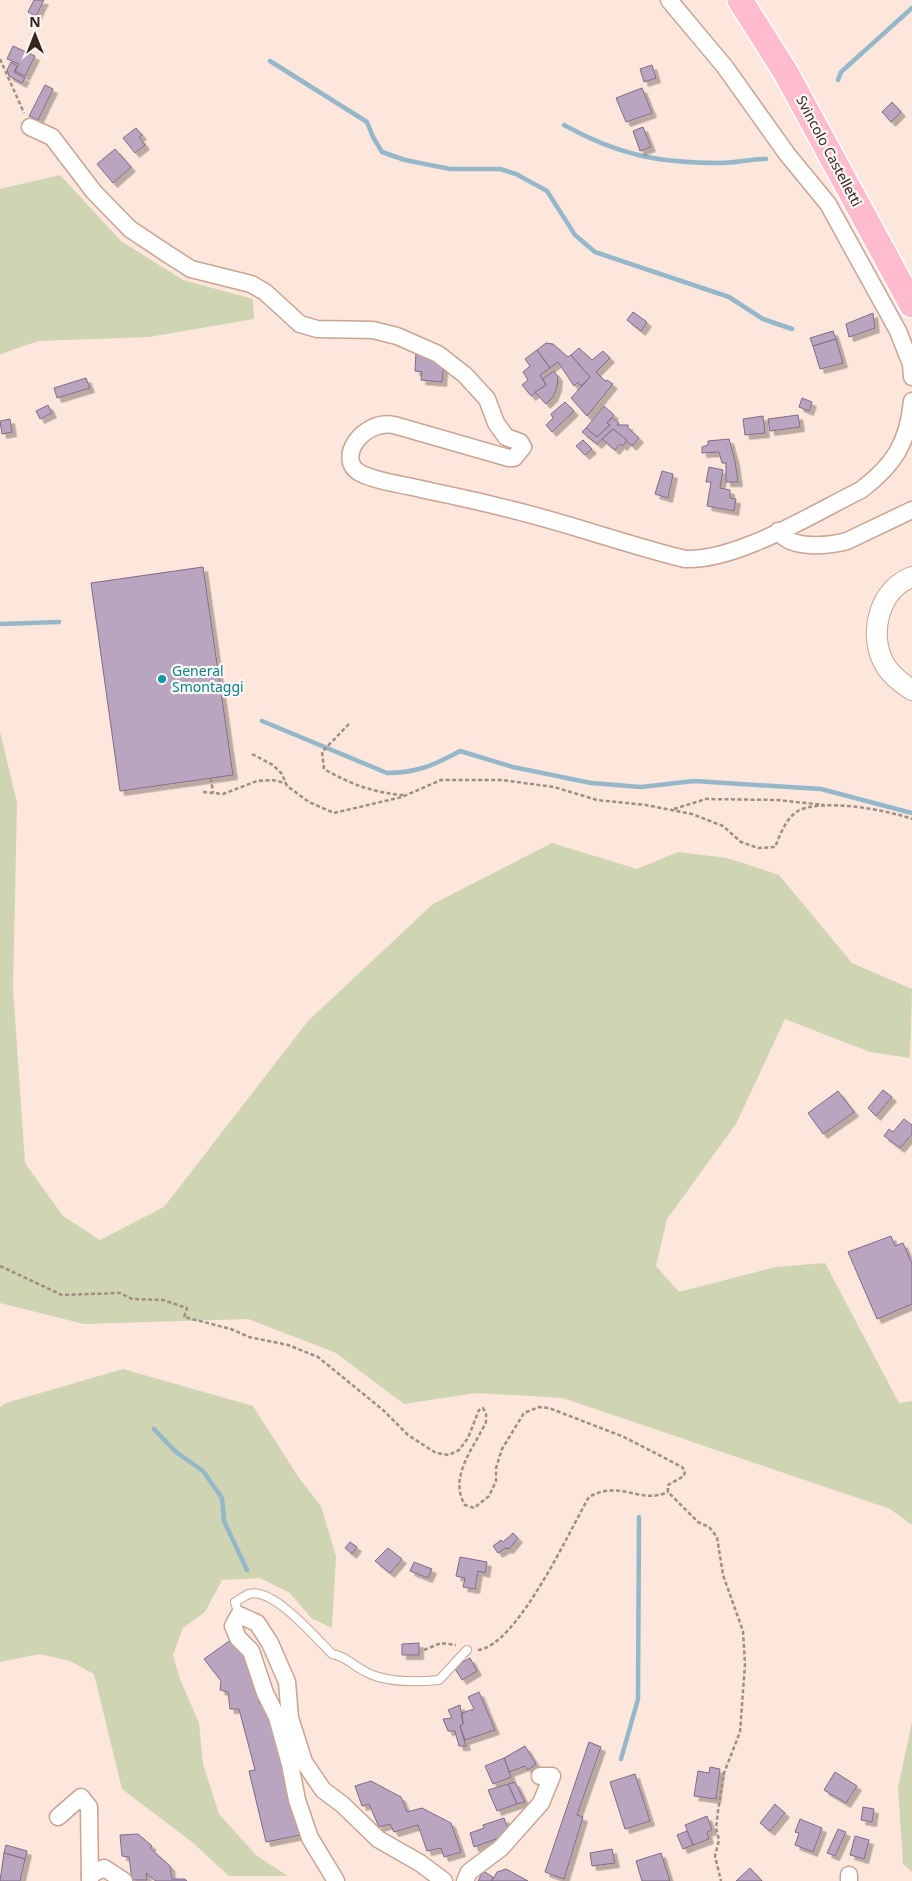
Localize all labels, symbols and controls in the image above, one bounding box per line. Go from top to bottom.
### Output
north arrow [10,10,60,60]
text: N [29,12,41,31]
street label: Svincolo Castelletti [792,92,867,210]
place label: General Smontaggi [172,661,244,696]
marker: General Smontaggi [156,673,168,685]

